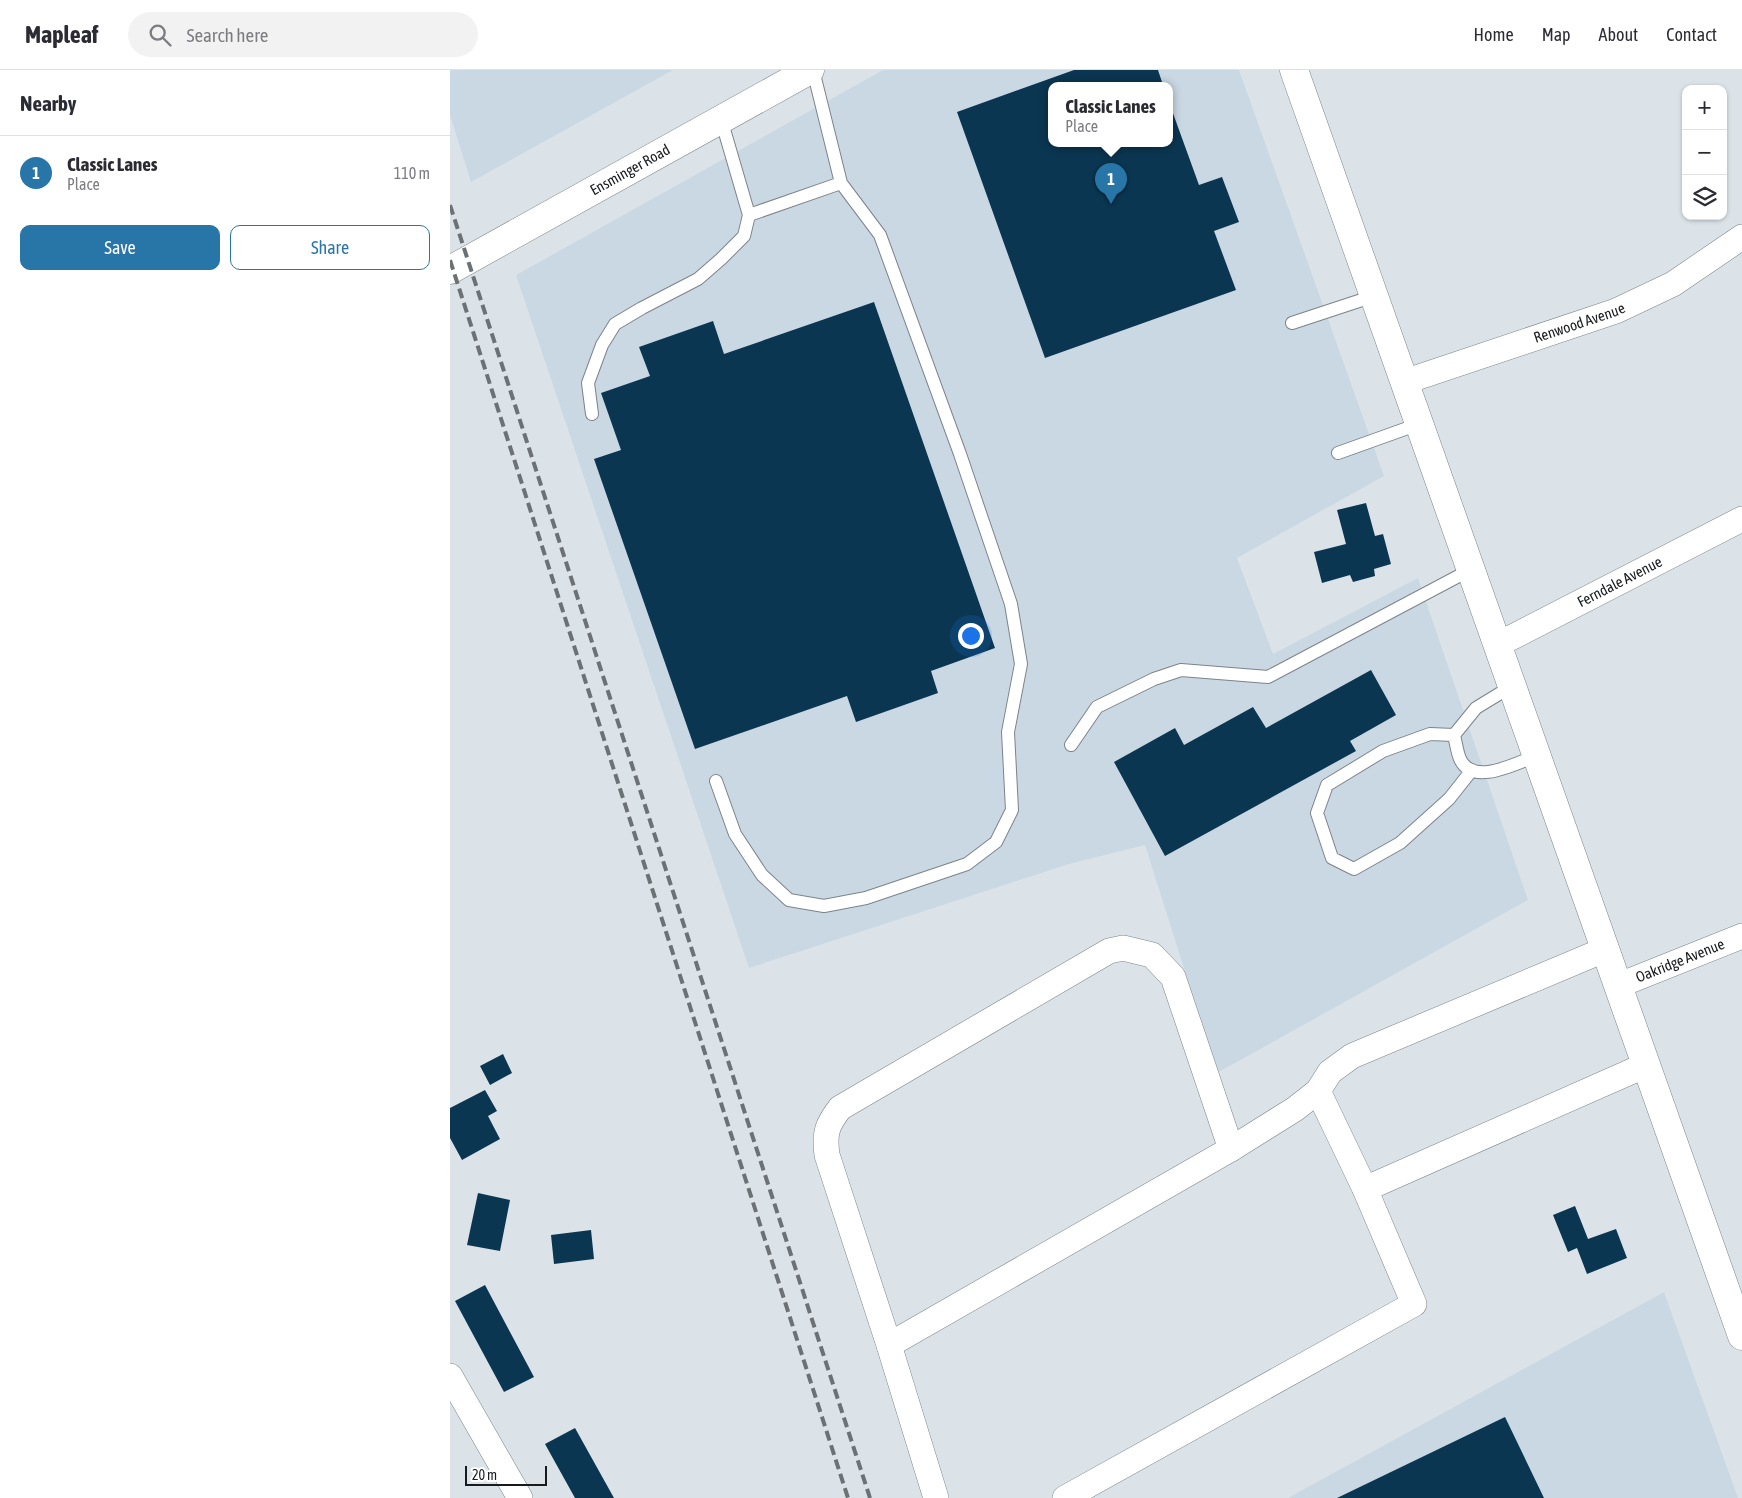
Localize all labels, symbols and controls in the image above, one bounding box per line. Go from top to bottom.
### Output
search box [128,12,478,57]
text: Mapleaf [25,21,98,48]
icon: search [146,21,174,49]
text: Search here [186,24,268,46]
text: Home [1474,24,1514,45]
text: Map [1542,24,1571,45]
text: About [1599,24,1638,45]
text: Contact [1666,24,1717,45]
popup [1048,82,1173,147]
map controls [1682,85,1727,220]
button: + [1682,85,1727,130]
text: Nearby [20,91,76,115]
text: Classic Lanes [1065,95,1156,117]
text: Place [1065,117,1098,135]
button: − [1682,130,1727,175]
street label: Ensminger Road [587,141,673,198]
text: Classic Lanes [67,153,158,175]
pin: 1 [1095,163,1127,204]
text: 1 [32,164,40,182]
text: 110 m [394,164,430,182]
text: Place [67,175,100,193]
button: layers [1682,175,1727,220]
button: Save [20,225,220,270]
button: Share [230,225,430,270]
street label: Renwood Avenue [1531,299,1628,346]
street label: Ferndale Avenue [1574,553,1665,610]
your location [958,623,984,649]
street label: Oakridge Avenue [1633,935,1727,986]
scale bar [465,1463,548,1486]
text: 20 m [472,1467,497,1483]

